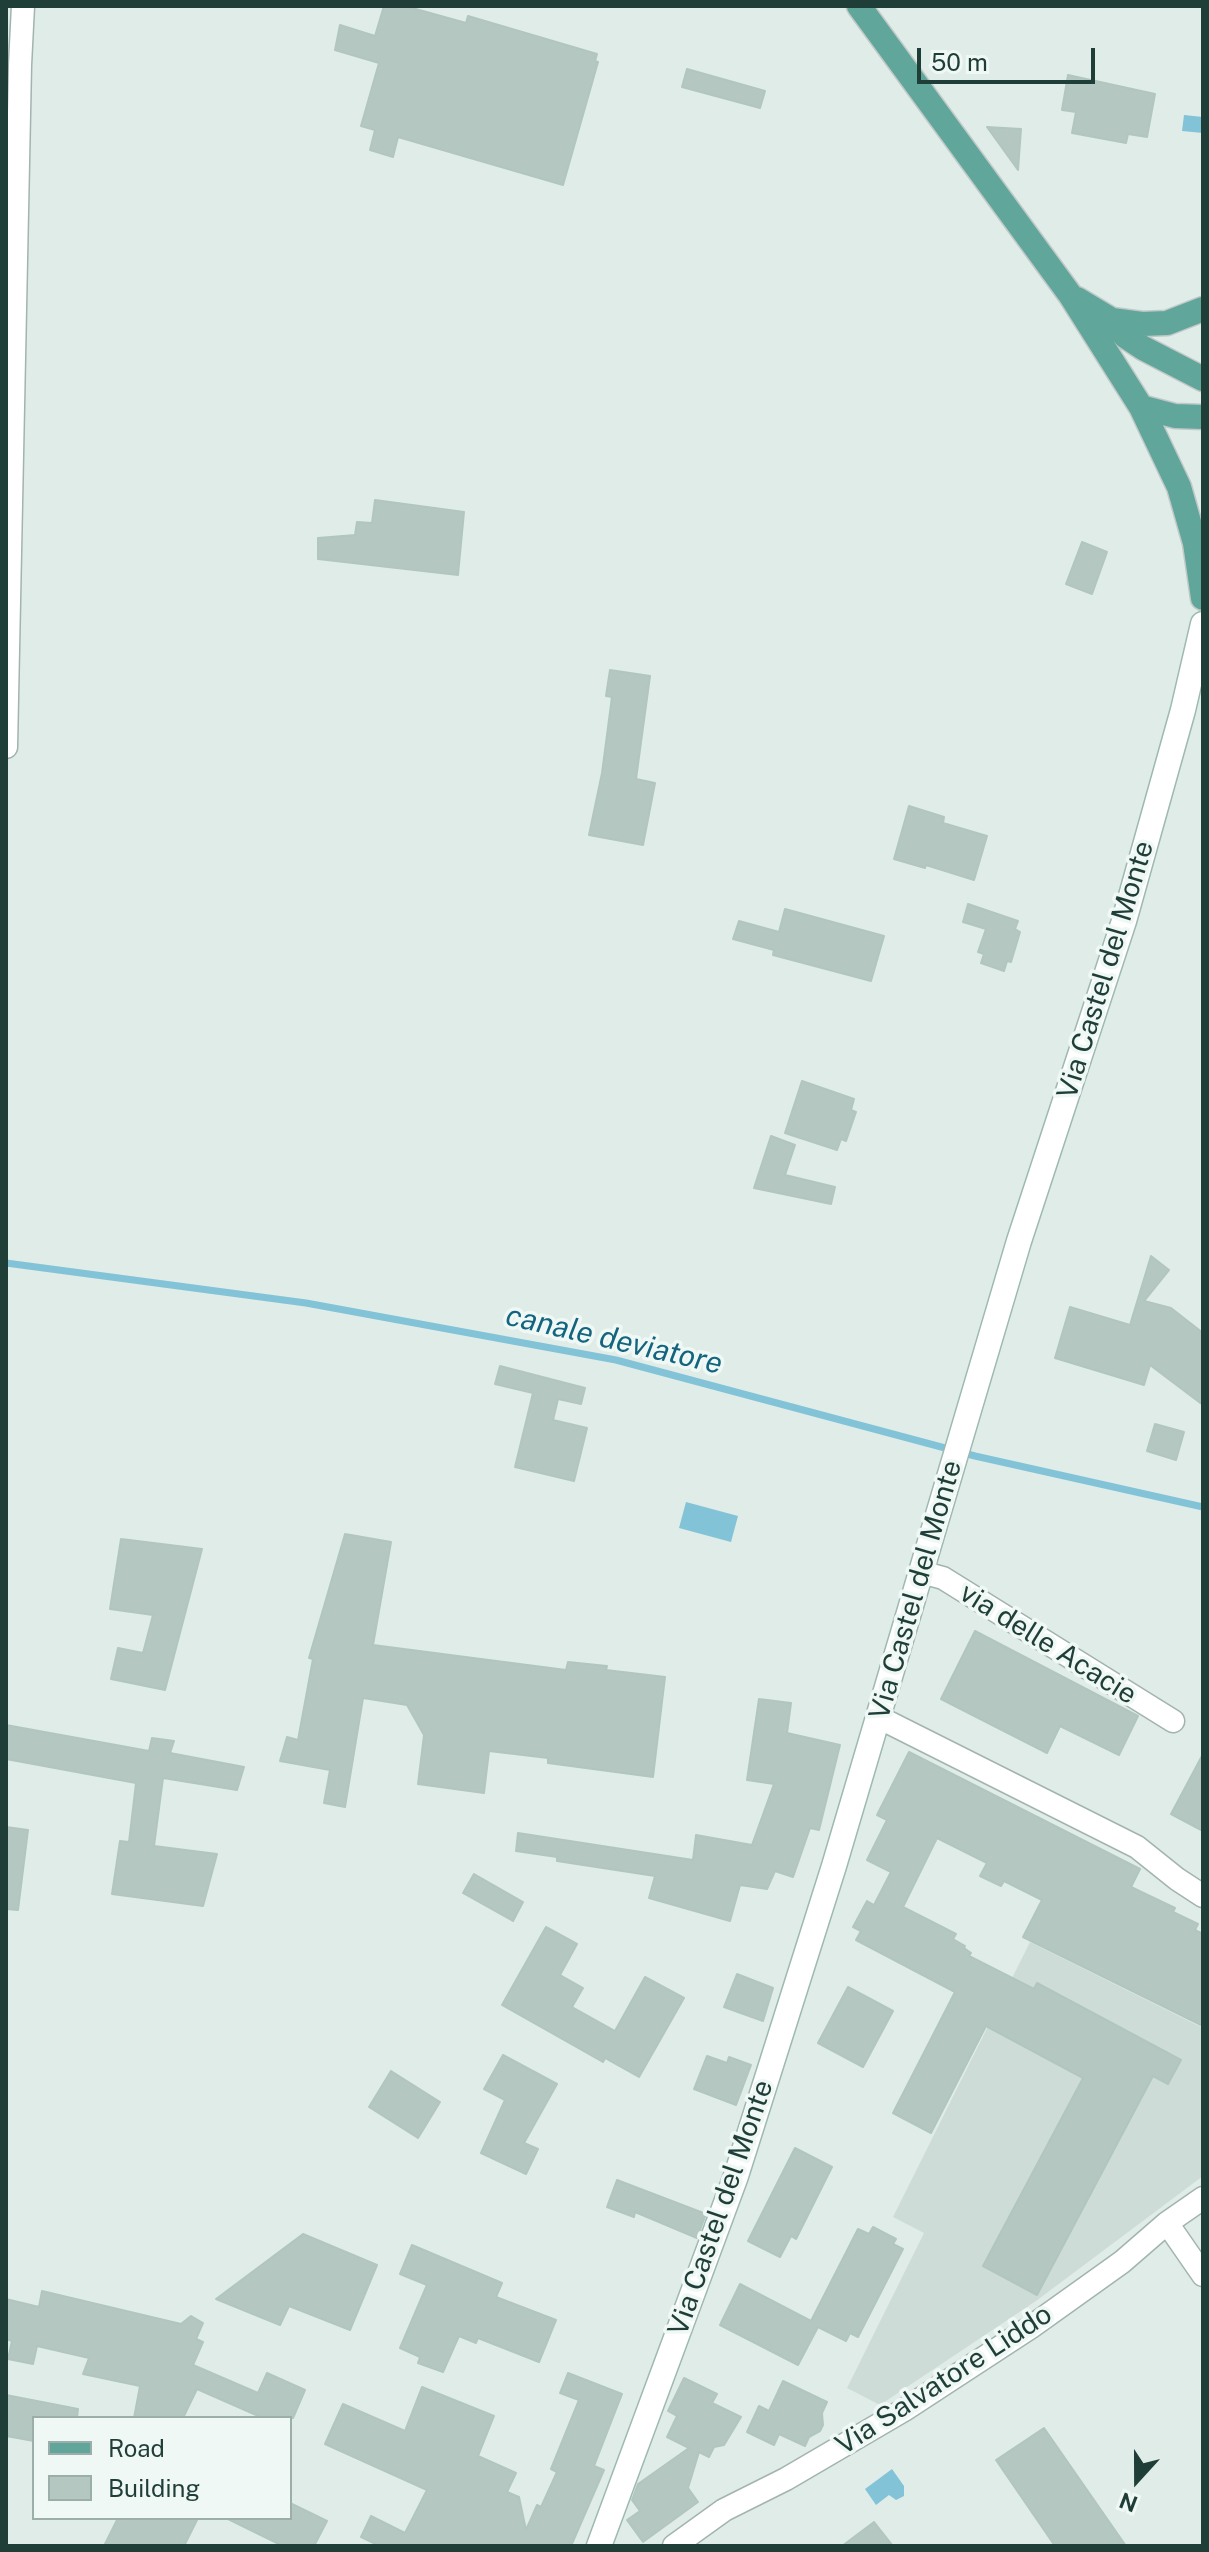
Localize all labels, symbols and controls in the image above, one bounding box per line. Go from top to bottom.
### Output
scale bar [921,32,1099,82]
text: 50 m [931,48,988,76]
street label: Via Castel del Monte [1051,837,1161,1103]
water label: canale deviatore [502,1298,726,1382]
street label: Via Castel del Monte [863,1456,969,1724]
street label: via delle Acacie [953,1576,1143,1712]
street label: Via Castel del Monte [661,2076,781,2340]
street label: Via Salvatore Liddo [830,2298,1058,2462]
legend [32,2416,292,2520]
text: Road [108,2434,165,2462]
north arrow [1097,2440,1177,2520]
text: Building [108,2474,200,2502]
text: N [1116,2487,1141,2518]

